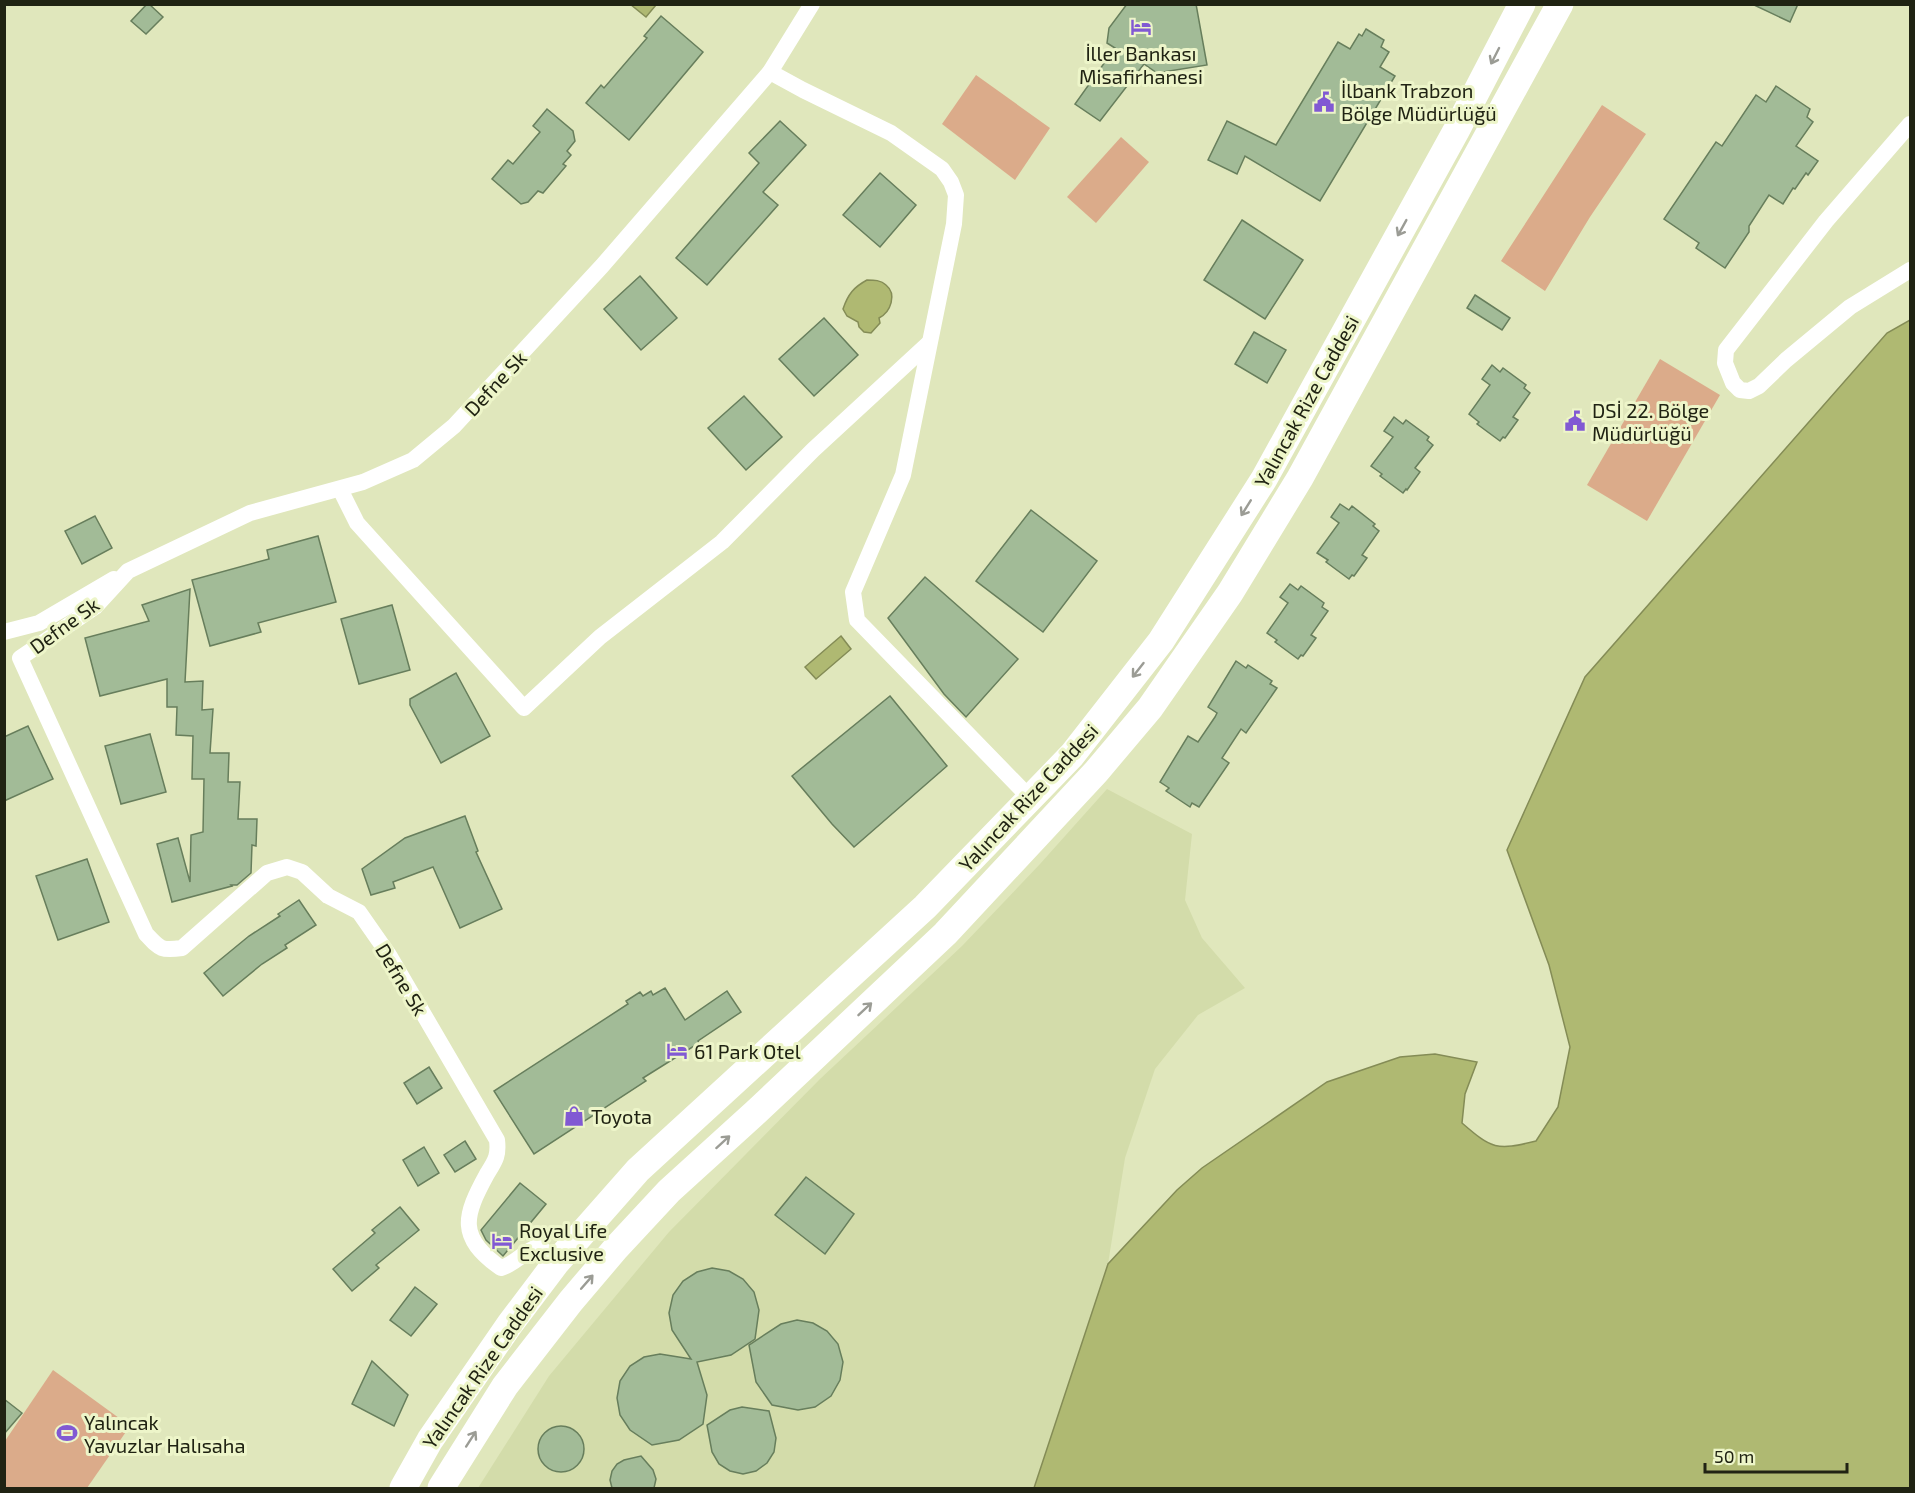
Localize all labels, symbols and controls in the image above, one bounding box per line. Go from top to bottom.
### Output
hotel icon: İller Bankası Misafirhanesi [1129,15,1153,39]
place label: İller Bankası Misafirhanesi [1079,41,1203,88]
one-way arrow [1489,47,1500,65]
place label: İlbank Trabzon Bölge Müdürlüğü [1341,78,1497,125]
public building icon: İlbank Trabzon Bölge Müdürlüğü [1312,90,1336,114]
one-way arrow [1396,219,1408,236]
street label: Yalıncak Rize Caddesi [1249,311,1363,491]
street label: Defne Sk [459,346,531,420]
place label: DSİ 22. Bölge Müdürlüğü [1592,398,1709,445]
public building icon: DSİ 22. Bölge Müdürlüğü [1563,409,1587,433]
one-way arrow [1239,499,1251,516]
street label: Defne Sk [25,592,103,658]
one-way arrow [1131,662,1144,678]
street label: Yalıncak Rize Caddesi [953,718,1103,876]
street label: Defne Sk [371,939,433,1019]
one-way arrow [858,1002,873,1016]
hotel icon: 61 Park Otel [665,1039,689,1063]
place label: 61 Park Otel [694,1039,801,1063]
shop icon: Toyota [562,1104,586,1128]
place label: Toyota [591,1104,652,1128]
one-way arrow [715,1135,730,1149]
place label: Royal Life Exclusive [519,1218,607,1265]
hotel icon: Royal Life Exclusive [490,1229,514,1253]
one-way arrow [580,1275,594,1290]
street label: Yalıncak Rize Caddesi [417,1281,547,1453]
place label: Yalıncak Yavuzlar Halısaha [84,1410,245,1457]
sports icon: Yalıncak Yavuzlar Halısaha [55,1421,79,1445]
one-way arrow [465,1430,478,1447]
scale bar [1705,1436,1848,1474]
text: 50 m [1714,1445,1754,1467]

